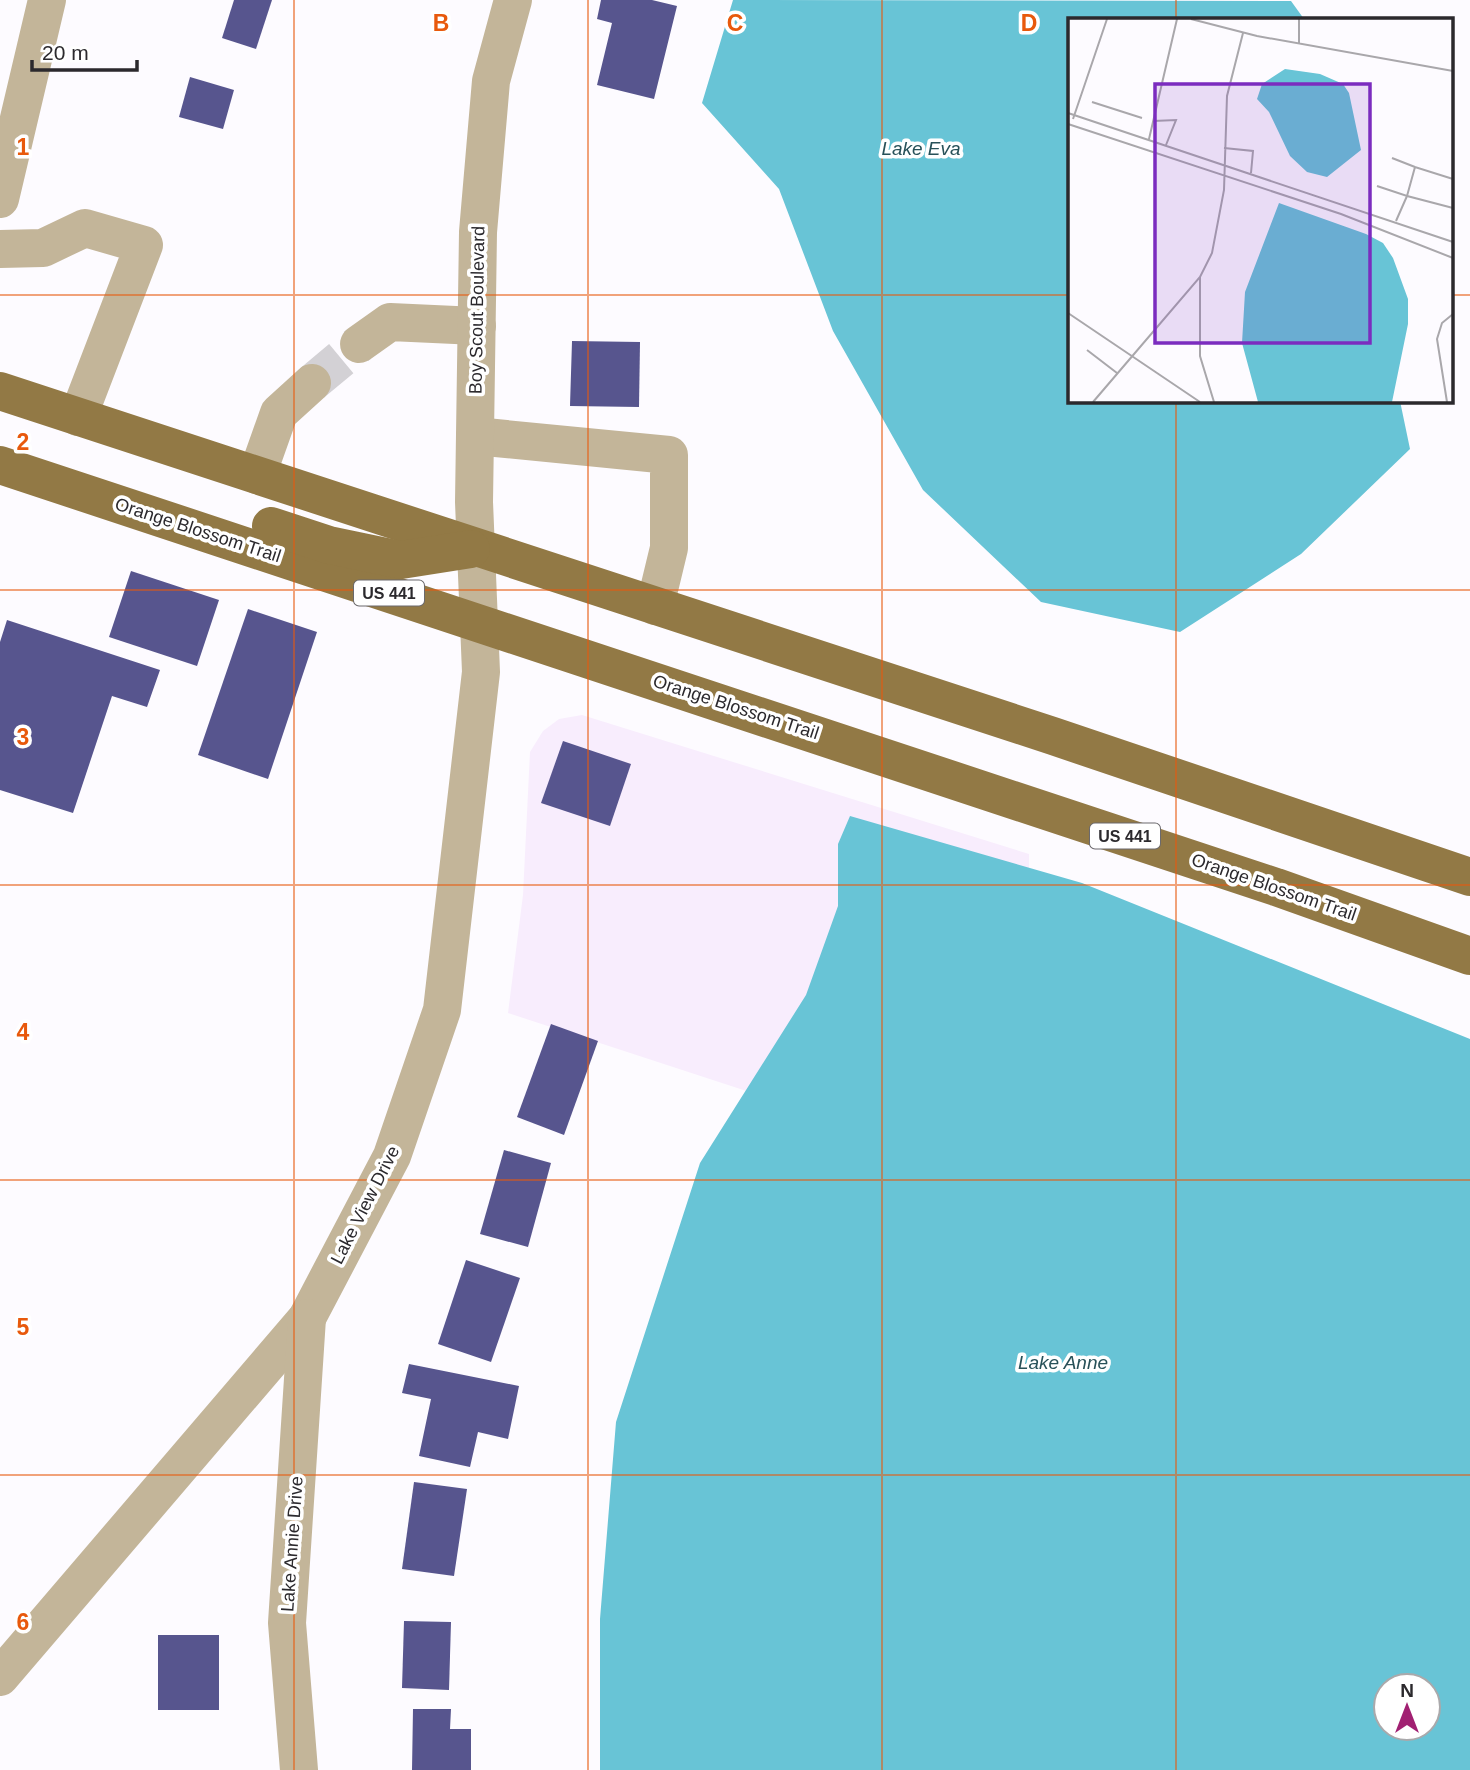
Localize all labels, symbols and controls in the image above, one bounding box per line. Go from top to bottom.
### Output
text: B [433,10,449,36]
text: C [727,10,743,36]
text: D [1021,10,1037,36]
inset map [1068,18,1452,402]
scale bar [32,28,136,72]
text: 20 m [42,41,89,64]
text: 1 [17,134,30,160]
water label: Lake Eva [881,138,961,159]
street label: Boy Scout Boulevard [466,226,488,394]
text: 2 [17,429,29,455]
street label: Orange Blossom Trail [113,494,283,566]
road number: US 441 [354,580,424,606]
street label: Orange Blossom Trail [651,671,821,743]
text: 3 [17,724,29,750]
road number: US 441 [1090,824,1160,848]
street label: Orange Blossom Trail [1189,849,1359,925]
text: 4 [17,1019,30,1045]
street label: Lake View Drive [327,1143,403,1267]
text: 5 [17,1314,30,1340]
water label: Lake Anne [1018,1352,1108,1373]
street label: Lake Annie Drive [277,1475,307,1613]
text: 6 [17,1609,29,1635]
north arrow [1372,1672,1442,1742]
text: N [1400,1680,1414,1701]

